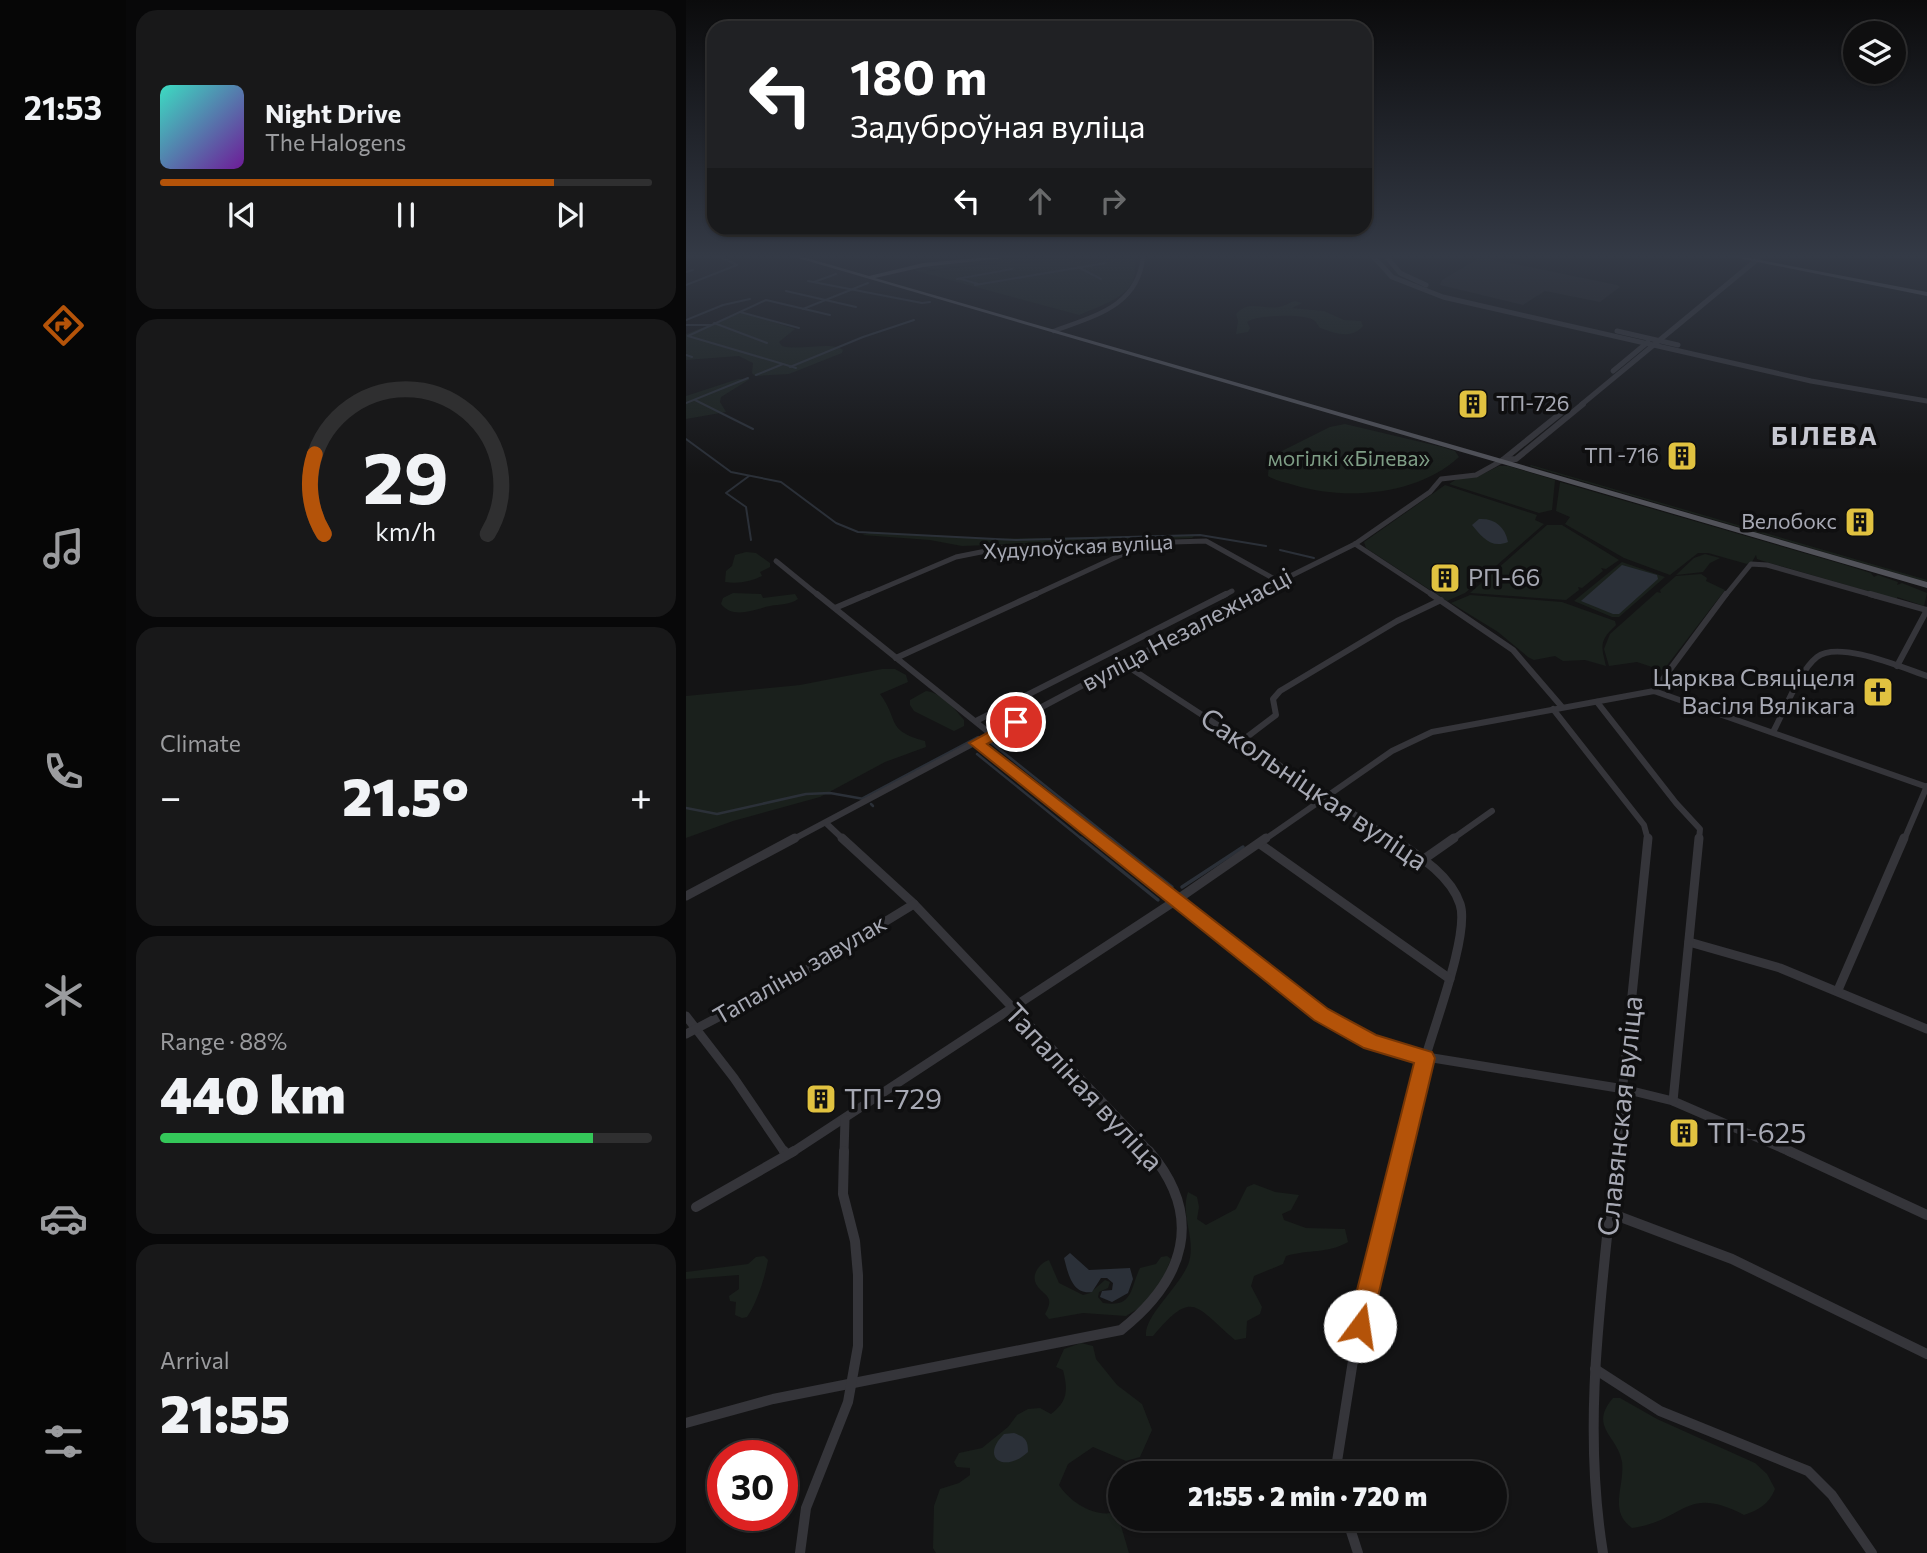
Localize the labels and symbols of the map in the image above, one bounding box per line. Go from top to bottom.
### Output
building icon: ТП-726 [1456,387,1490,421]
place label: ТП-726 [1496,390,1569,415]
district label: БІЛЕВА [1771,419,1879,450]
building icon: ТП -716 [1665,439,1699,473]
place label: ТП -716 [1584,442,1659,467]
park label: могілкі «Білева» [1268,445,1430,470]
building icon: Велобокс [1843,505,1877,539]
place label: Велобокс [1741,508,1837,533]
street label: Худулоўская вуліца [982,528,1174,563]
street label: вуліца Незалежнасці [1076,561,1296,696]
building icon: РП-66 [1428,561,1462,595]
place label: РП-66 [1468,562,1540,591]
place label: Царква Свяціцеля Васіля Вялікага [1653,662,1855,719]
church icon: Царква Свяціцеля Васіля Вялікага [1861,675,1895,709]
pin [986,692,1046,752]
street label: Сакольніцкая вуліца [1195,700,1435,877]
street label: Тапаліны завулак [708,907,891,1030]
street label: Славянская вуліца [1589,994,1649,1238]
street label: Тапаліная вуліца [998,995,1171,1177]
place label: ТП-729 [844,1081,942,1115]
building icon: ТП-729 [804,1082,838,1116]
place label: ТП-625 [1707,1115,1806,1149]
building icon: ТП-625 [1667,1116,1701,1150]
position arrow [1323,1289,1397,1363]
speed limit sign: 30 [707,1440,798,1531]

